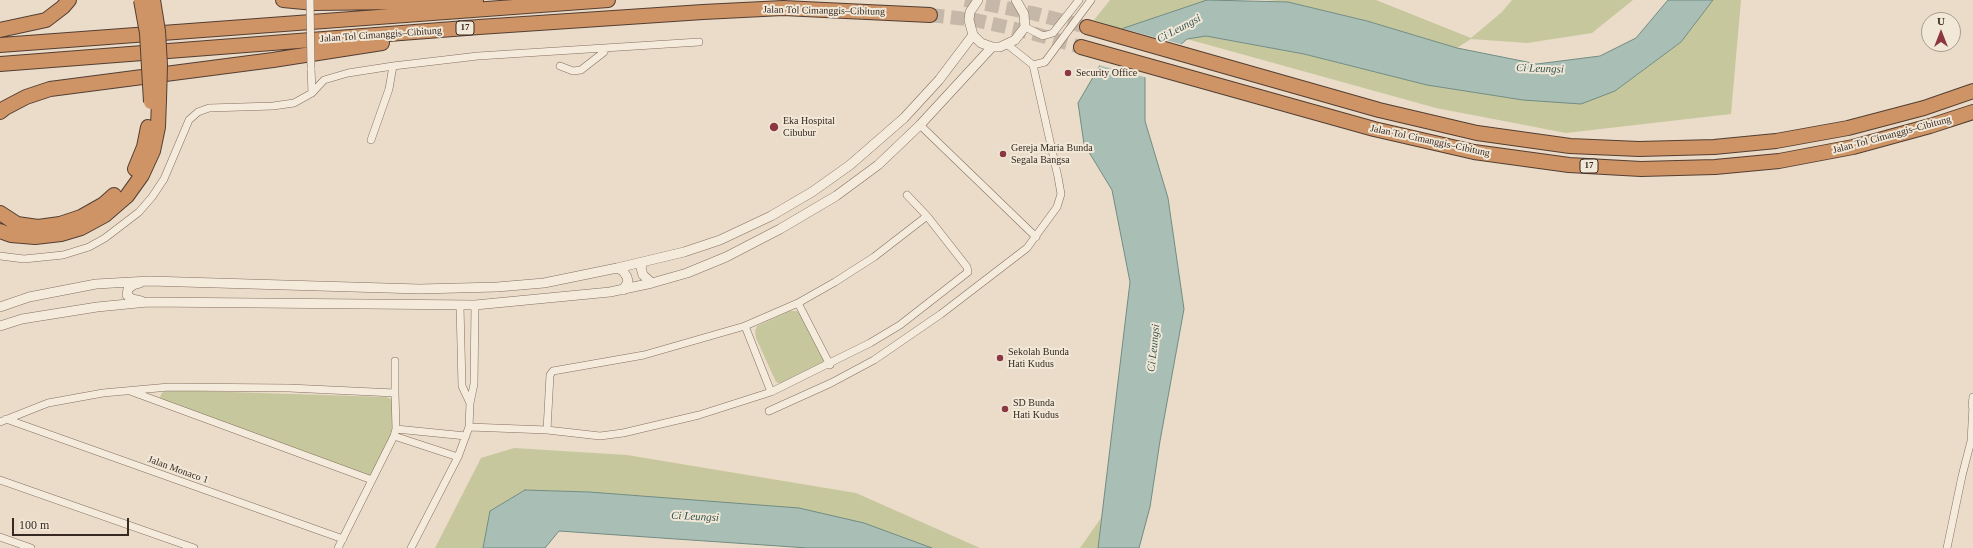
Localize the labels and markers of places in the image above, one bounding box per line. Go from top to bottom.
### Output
place label: Security Office [1076,67,1137,79]
marker: Security Office [1063,68,1073,78]
place label: Eka Hospital Cibubur [783,115,835,138]
marker: Eka Hospital Cibubur [768,121,780,133]
place label: Gereja Maria Bunda Segala Bangsa [1011,142,1093,166]
marker: Gereja Maria Bunda Segala Bangsa [998,149,1008,159]
place label: Sekolah Bunda Hati Kudus [1008,346,1069,370]
marker: Sekolah Bunda Hati Kudus [995,353,1005,363]
place label: SD Bunda Hati Kudus [1013,397,1059,420]
marker: SD Bunda Hati Kudus [1000,404,1010,414]

